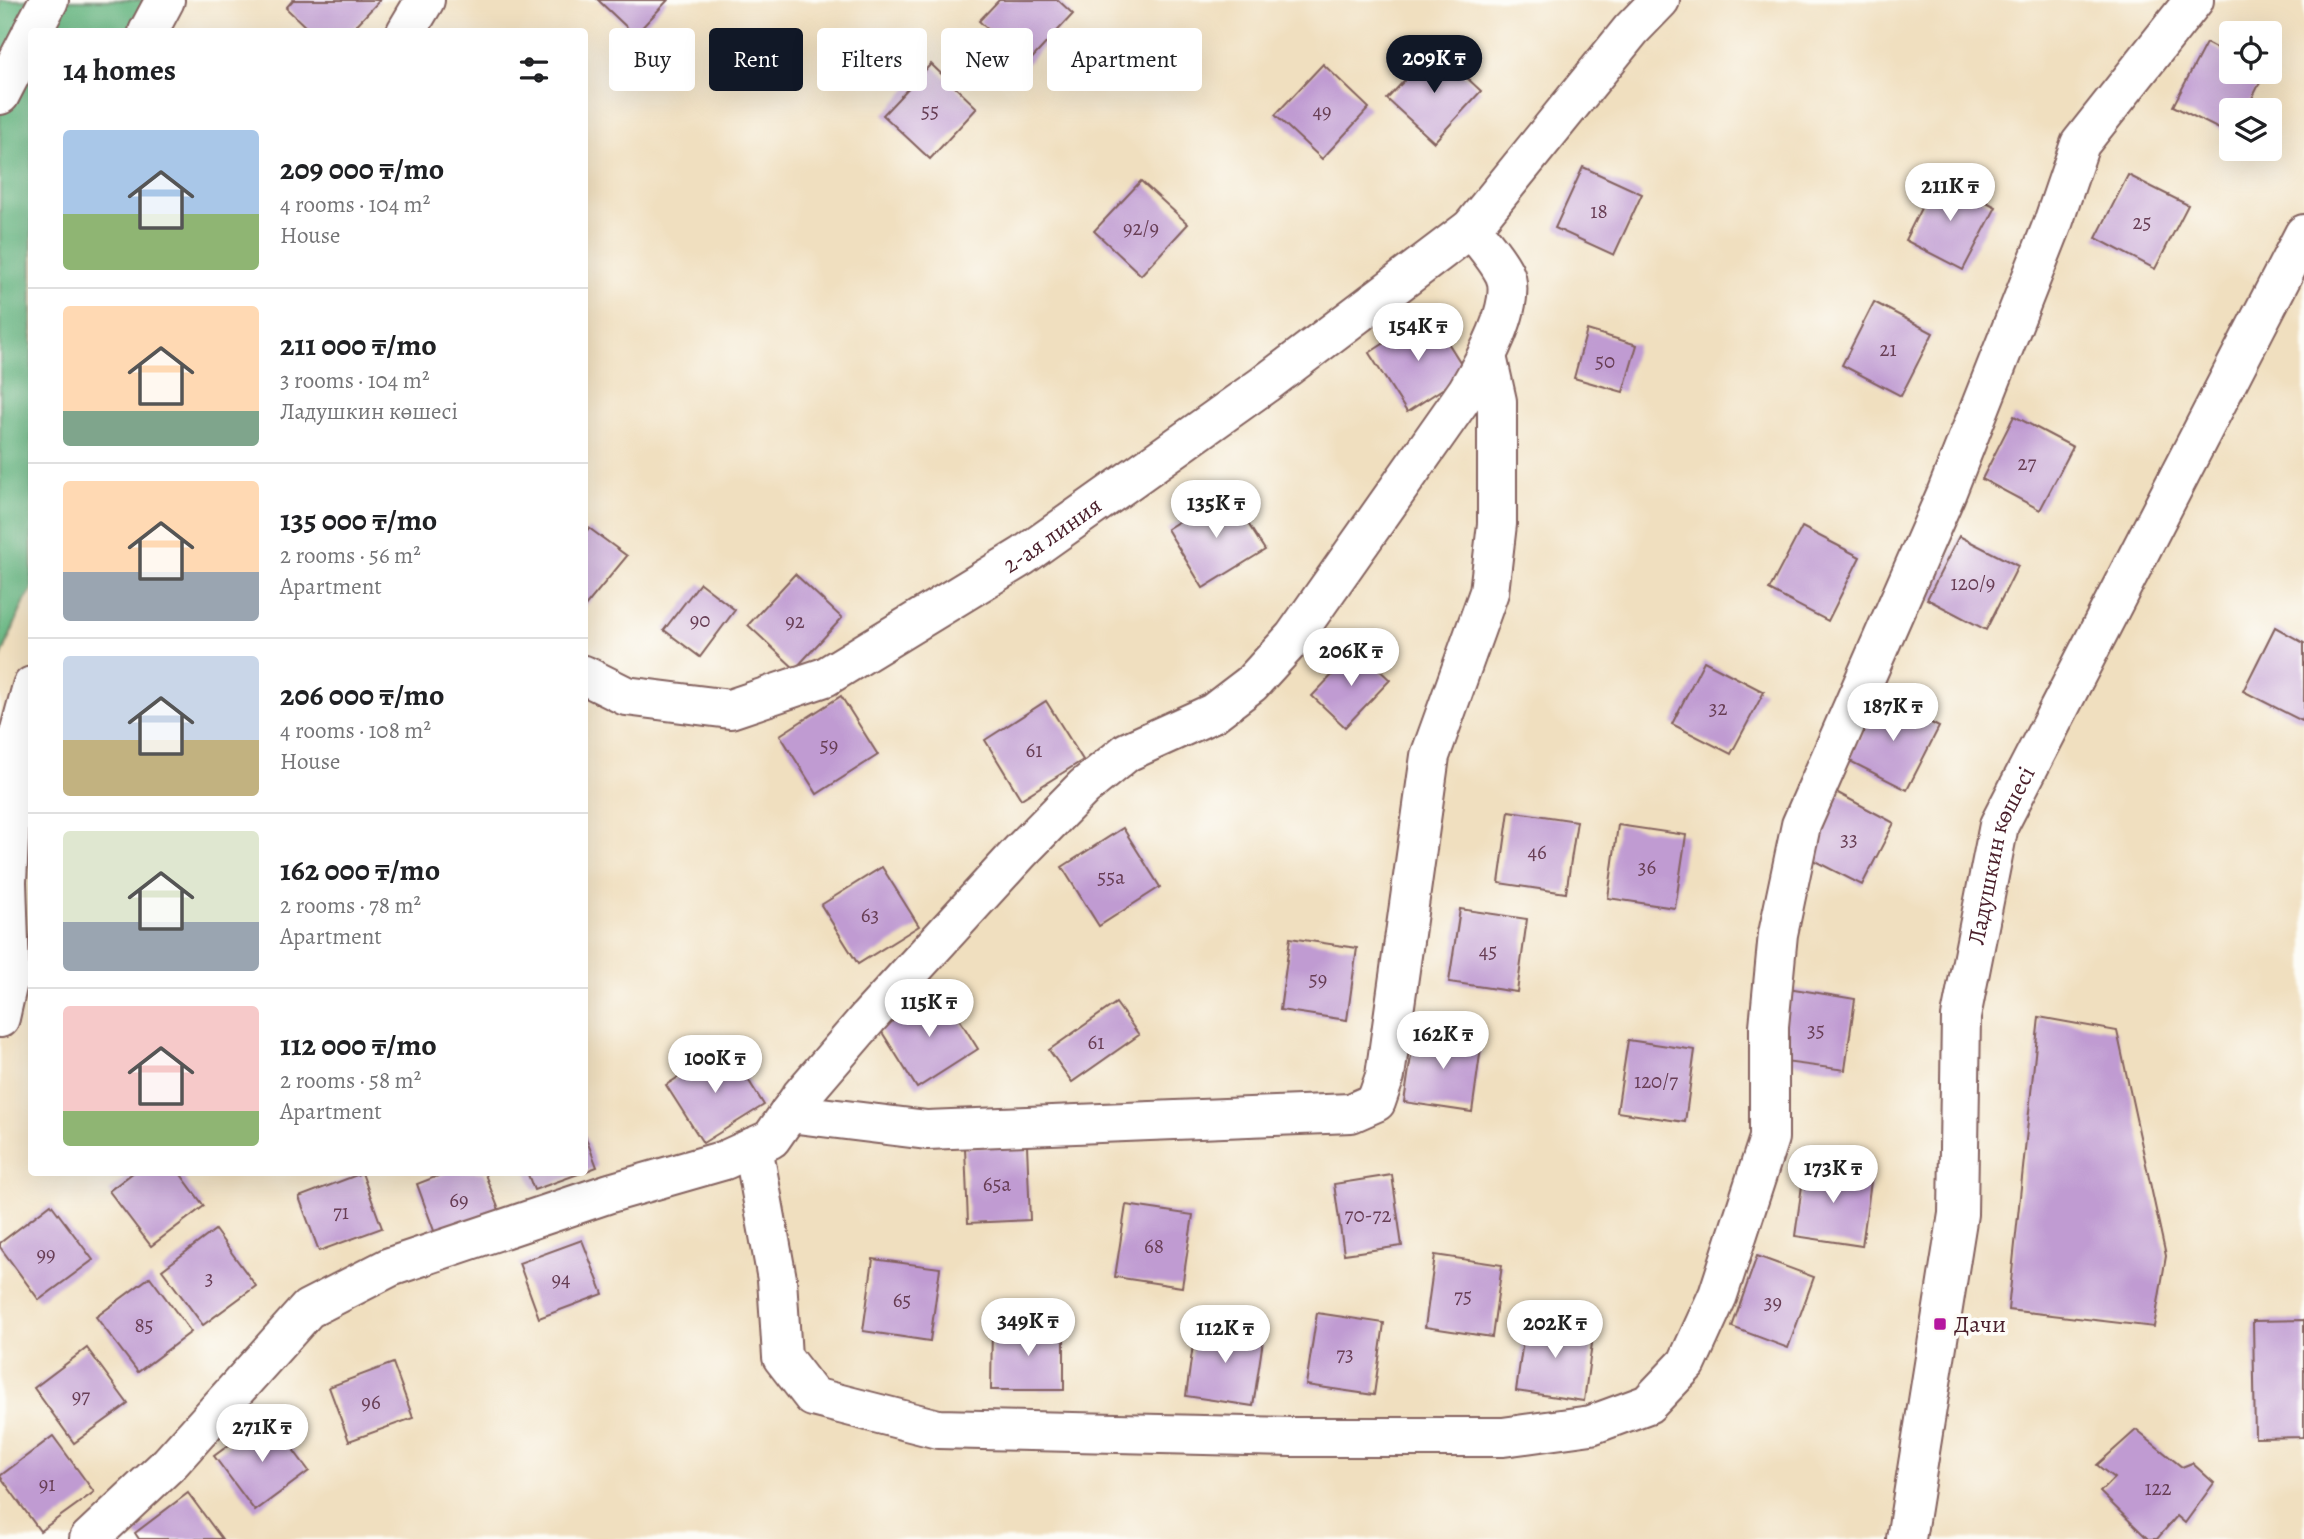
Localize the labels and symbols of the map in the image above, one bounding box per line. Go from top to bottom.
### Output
pin: 209K ₸ [1377,36,1491,95]
house number: 55 [921,97,939,125]
house number: 49 [1312,97,1332,125]
pin: 211K ₸ [1893,164,2007,223]
house number: 18 [1590,197,1608,225]
house number: 25 [2132,208,2152,236]
house number: 92/9 [1123,214,1159,242]
pin: 154K ₸ [1361,304,1475,363]
house number: 21 [1879,335,1897,363]
house number: 50 [1595,347,1615,375]
house number: 27 [2018,449,2037,477]
pin: 135K ₸ [1159,480,1273,540]
street label: 2-ая линия [997,489,1108,581]
house number: 120/9 [1951,569,1995,597]
house number: 90 [690,606,710,634]
house number: 92 [785,607,805,635]
pin: 206K ₸ [1294,628,1408,688]
pin: 187K ₸ [1836,684,1950,743]
house number: 32 [1709,694,1727,722]
house number: 59 [820,731,838,759]
house number: 61 [1026,736,1042,764]
street label: Ладушкин көшесі [1960,761,2043,948]
house number: 33 [1840,825,1858,853]
house number: 46 [1527,838,1547,866]
house number: 36 [1638,853,1657,881]
house number: 55а [1097,863,1125,891]
house number: 63 [861,901,879,929]
house number: 45 [1479,937,1497,965]
house number: 59 [1309,965,1327,993]
pin: 115K ₸ [872,979,986,1039]
pin: 162K ₸ [1386,1012,1500,1071]
house number: 35 [1807,1016,1825,1044]
house number: 61 [1088,1028,1104,1056]
pin: 100K ₸ [658,1036,772,1095]
house number: 120/7 [1634,1067,1678,1095]
pin: 173K ₸ [1776,1146,1890,1205]
house number: 65а [983,1170,1012,1198]
house number: 69 [449,1186,469,1214]
house number: 71 [333,1198,349,1226]
house number: 70-72 [1345,1201,1391,1229]
house number: 68 [1144,1232,1164,1260]
house number: 99 [36,1240,56,1268]
house number: 3 [205,1264,213,1292]
house number: 94 [551,1265,571,1293]
house number: 75 [1454,1282,1472,1310]
house number: 65 [893,1286,911,1314]
house number: 39 [1764,1288,1782,1316]
pin: 349K ₸ [971,1298,1085,1358]
pin: 202K ₸ [1498,1300,1612,1360]
pin: 112K ₸ [1168,1306,1282,1365]
place label: Дачи [1954,1308,2006,1340]
house number: 85 [134,1311,154,1339]
marker: Дачи [1932,1316,1948,1332]
house number: 73 [1336,1340,1354,1368]
house number: 97 [72,1382,90,1410]
house number: 96 [361,1388,381,1416]
pin: 271K ₸ [205,1404,319,1464]
house number: 91 [39,1470,55,1498]
house number: 122 [2144,1474,2172,1502]

